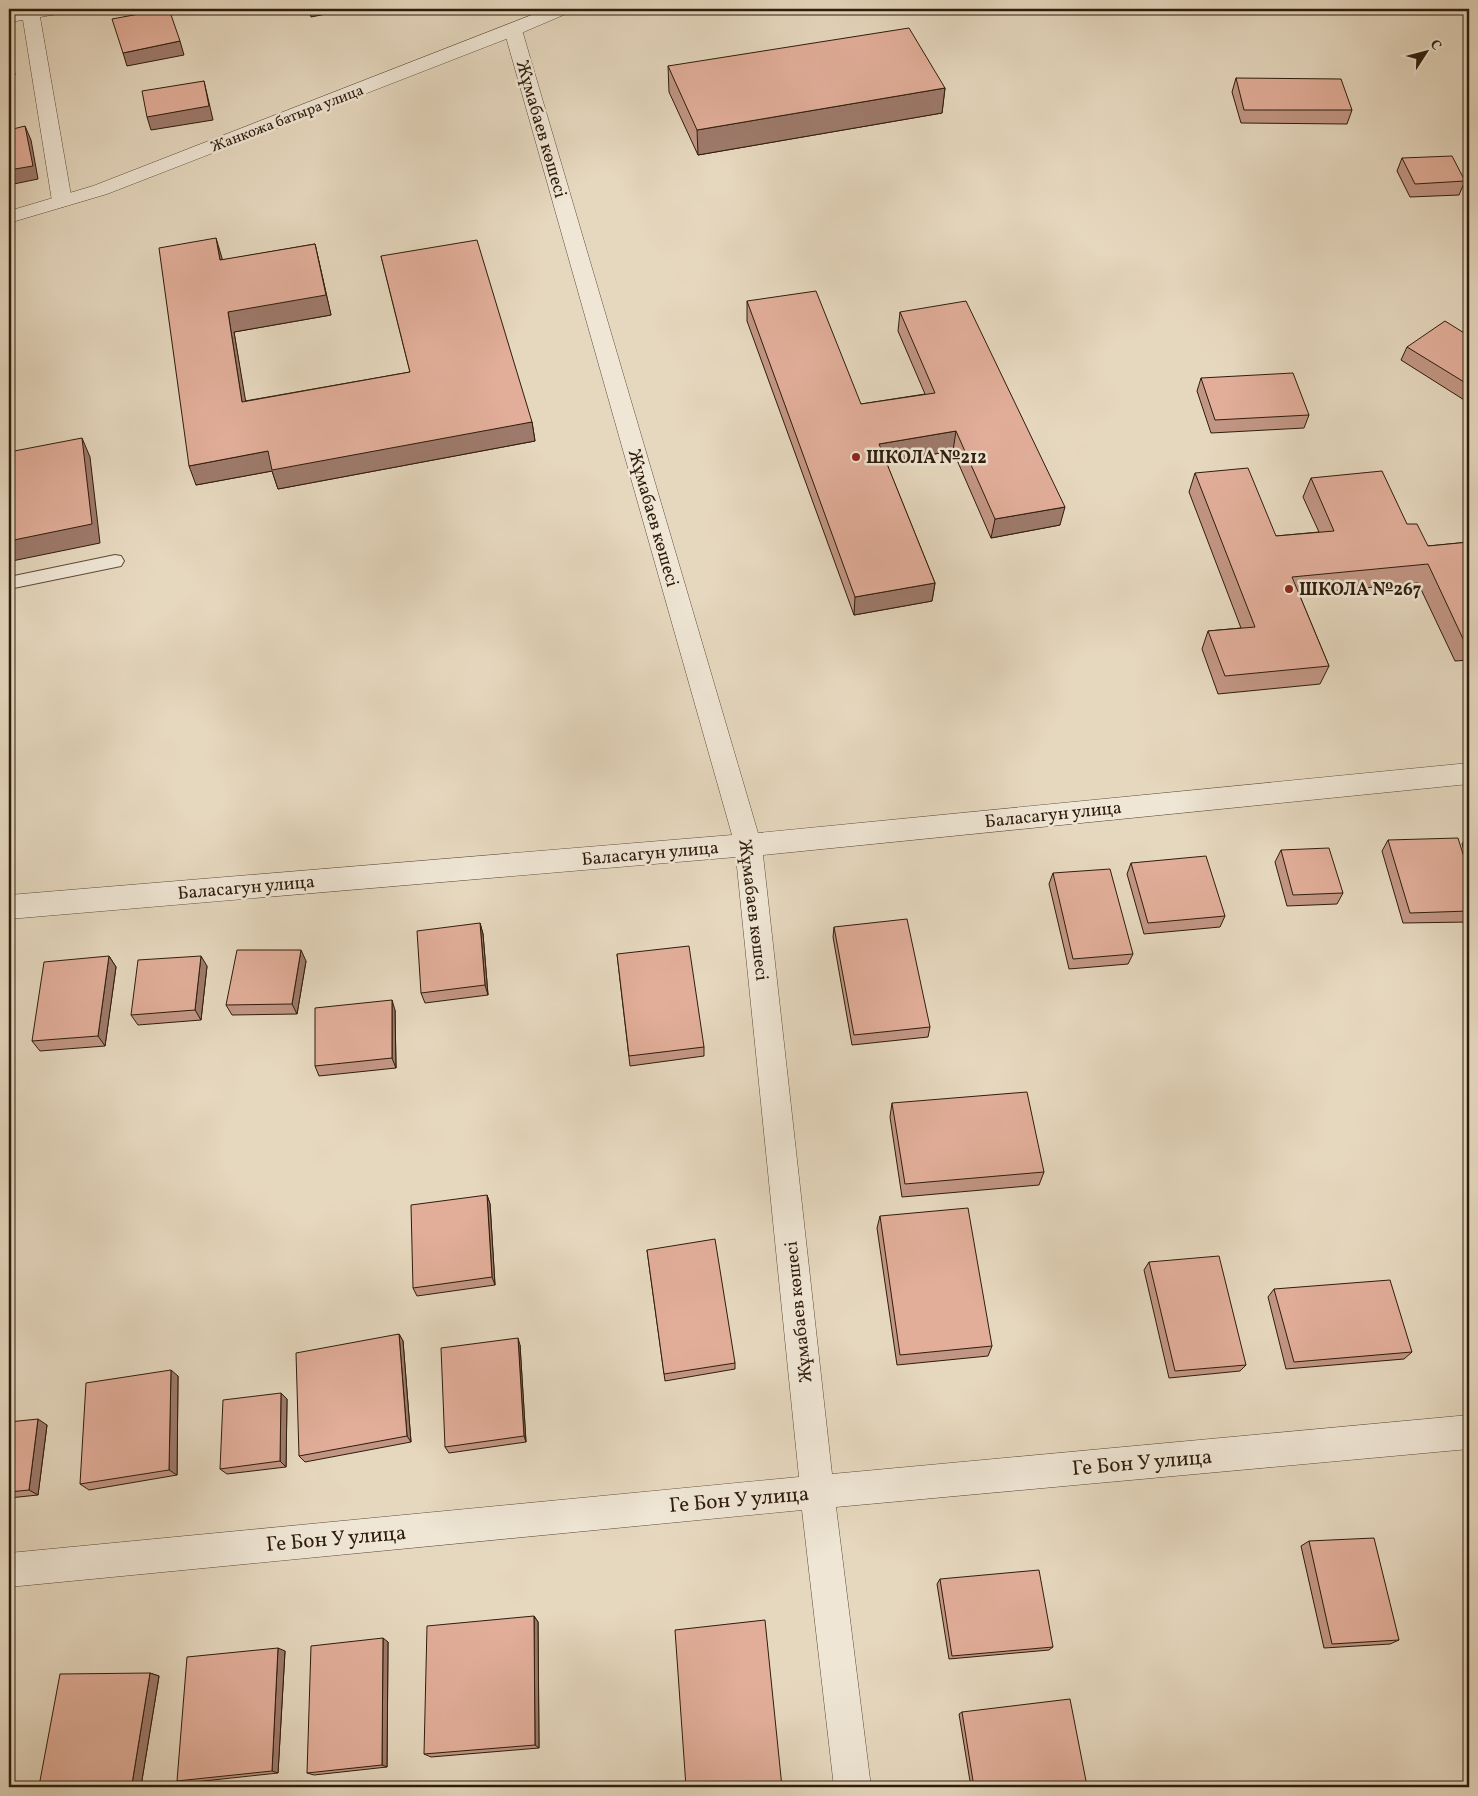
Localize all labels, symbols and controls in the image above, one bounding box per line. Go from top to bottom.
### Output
north arrow [1400,28,1450,78]
text: С [1425,36,1446,54]
street label: Жұмабаев көшесі [509,58,572,201]
street label: Жанкожа батыра улица [208,81,367,158]
place label: ШКОЛА №212 [866,446,987,471]
street label: Жұмабаев көшесі [621,447,684,590]
marker: ШКОЛА №212 [850,451,862,463]
place label: ШКОЛА №267 [1299,578,1422,603]
marker: ШКОЛА №267 [1283,583,1295,595]
street label: Баласагун улица [983,796,1123,835]
street label: Баласагун улица [581,836,720,873]
street label: Жұмабаев көшесі [731,838,774,982]
street label: Баласагун улица [177,870,316,907]
street label: Жұмабаев көшесі [780,1240,819,1384]
street label: Ге Бон У улица [1071,1443,1213,1484]
street label: Ге Бон У улица [668,1480,810,1521]
street label: Ге Бон У улица [265,1519,407,1560]

